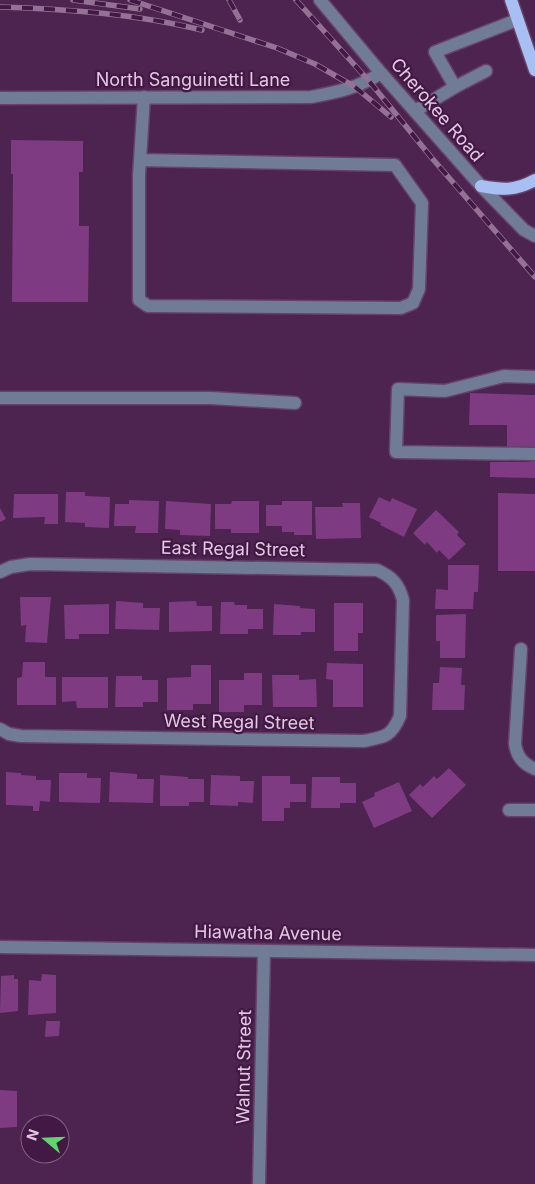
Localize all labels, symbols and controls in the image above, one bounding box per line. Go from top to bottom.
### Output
street label: Cherokee Road [387,54,488,166]
street label: North Sanguinetti Lane [96,69,290,90]
street label: East Regal Street [161,537,306,560]
street label: West Regal Street [163,710,315,733]
street label: Hiawatha Avenue [194,921,342,944]
street label: Walnut Street [232,1010,255,1124]
north arrow [20,1114,70,1164]
text: N [22,1127,42,1142]

